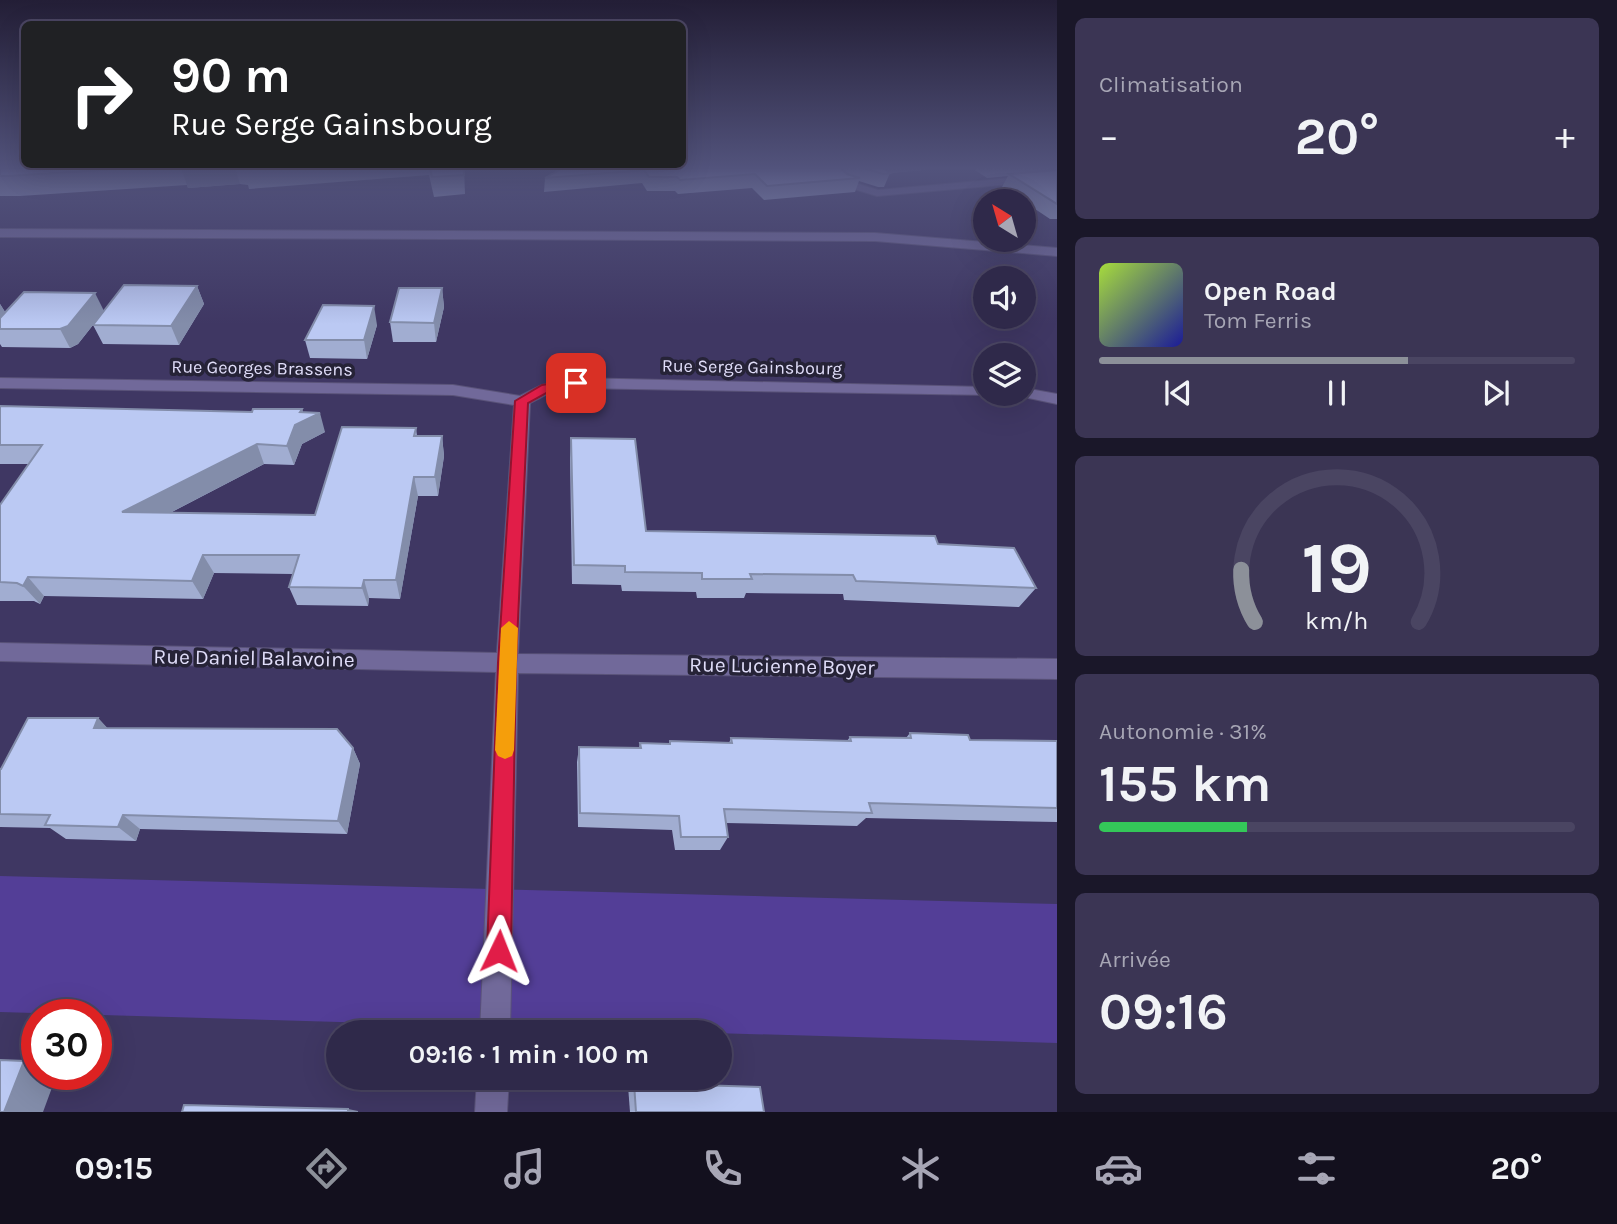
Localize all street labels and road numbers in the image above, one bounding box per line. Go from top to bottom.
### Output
street label: Rue Serge Gainsbourg [662,354,842,380]
street label: Rue Georges Brassens [171,355,353,381]
street label: Rue Daniel Balavoine [153,644,355,672]
street label: Rue Lucienne Boyer [689,652,875,680]

